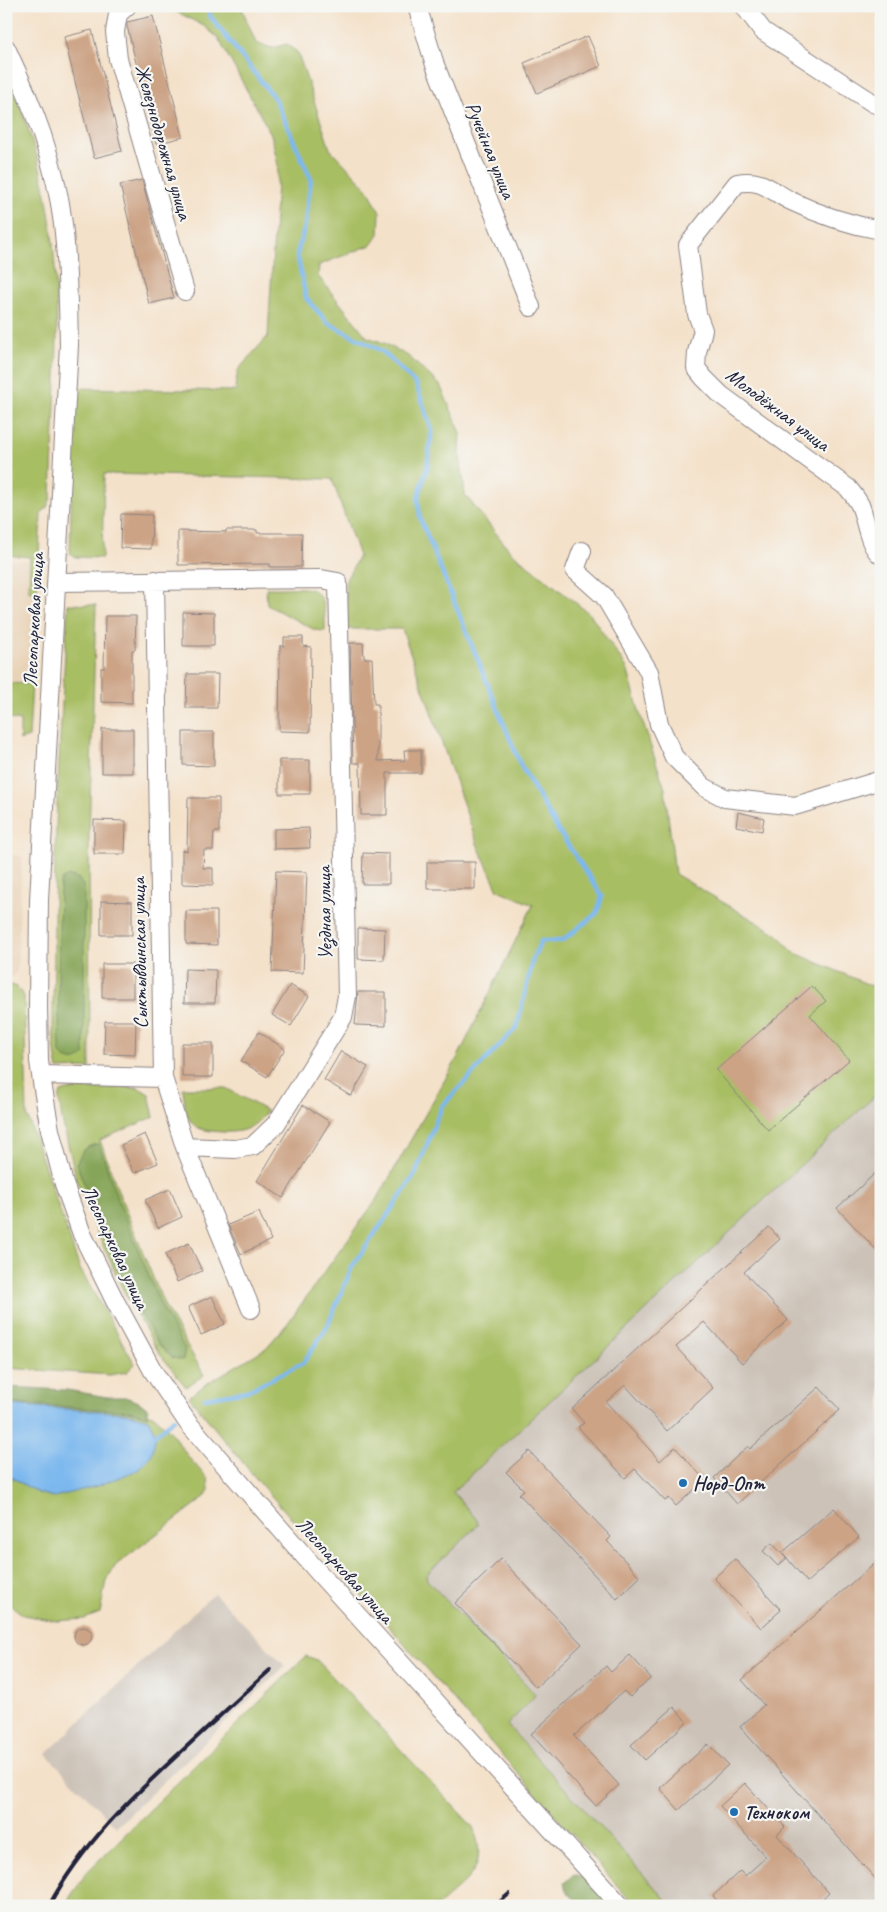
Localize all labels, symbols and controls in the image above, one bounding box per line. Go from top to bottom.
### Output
street label: Железнодорожная улица [129,61,198,224]
street label: Ручейная улица [460,98,522,204]
street label: Молодёжная улица [721,362,836,458]
street label: Лесопарковая улица [18,551,50,688]
street label: Уездная улица [311,864,339,960]
street label: Сыктывдинская улица [126,875,153,1029]
street label: Лесопарковая улица [76,1181,156,1315]
place label: Норд-Опт [693,1471,766,1496]
marker: Норд-Опт [677,1477,689,1489]
street label: Лесопарковая улица [290,1512,400,1630]
place label: Техноком [744,1800,810,1825]
marker: Техноком [728,1806,740,1818]

